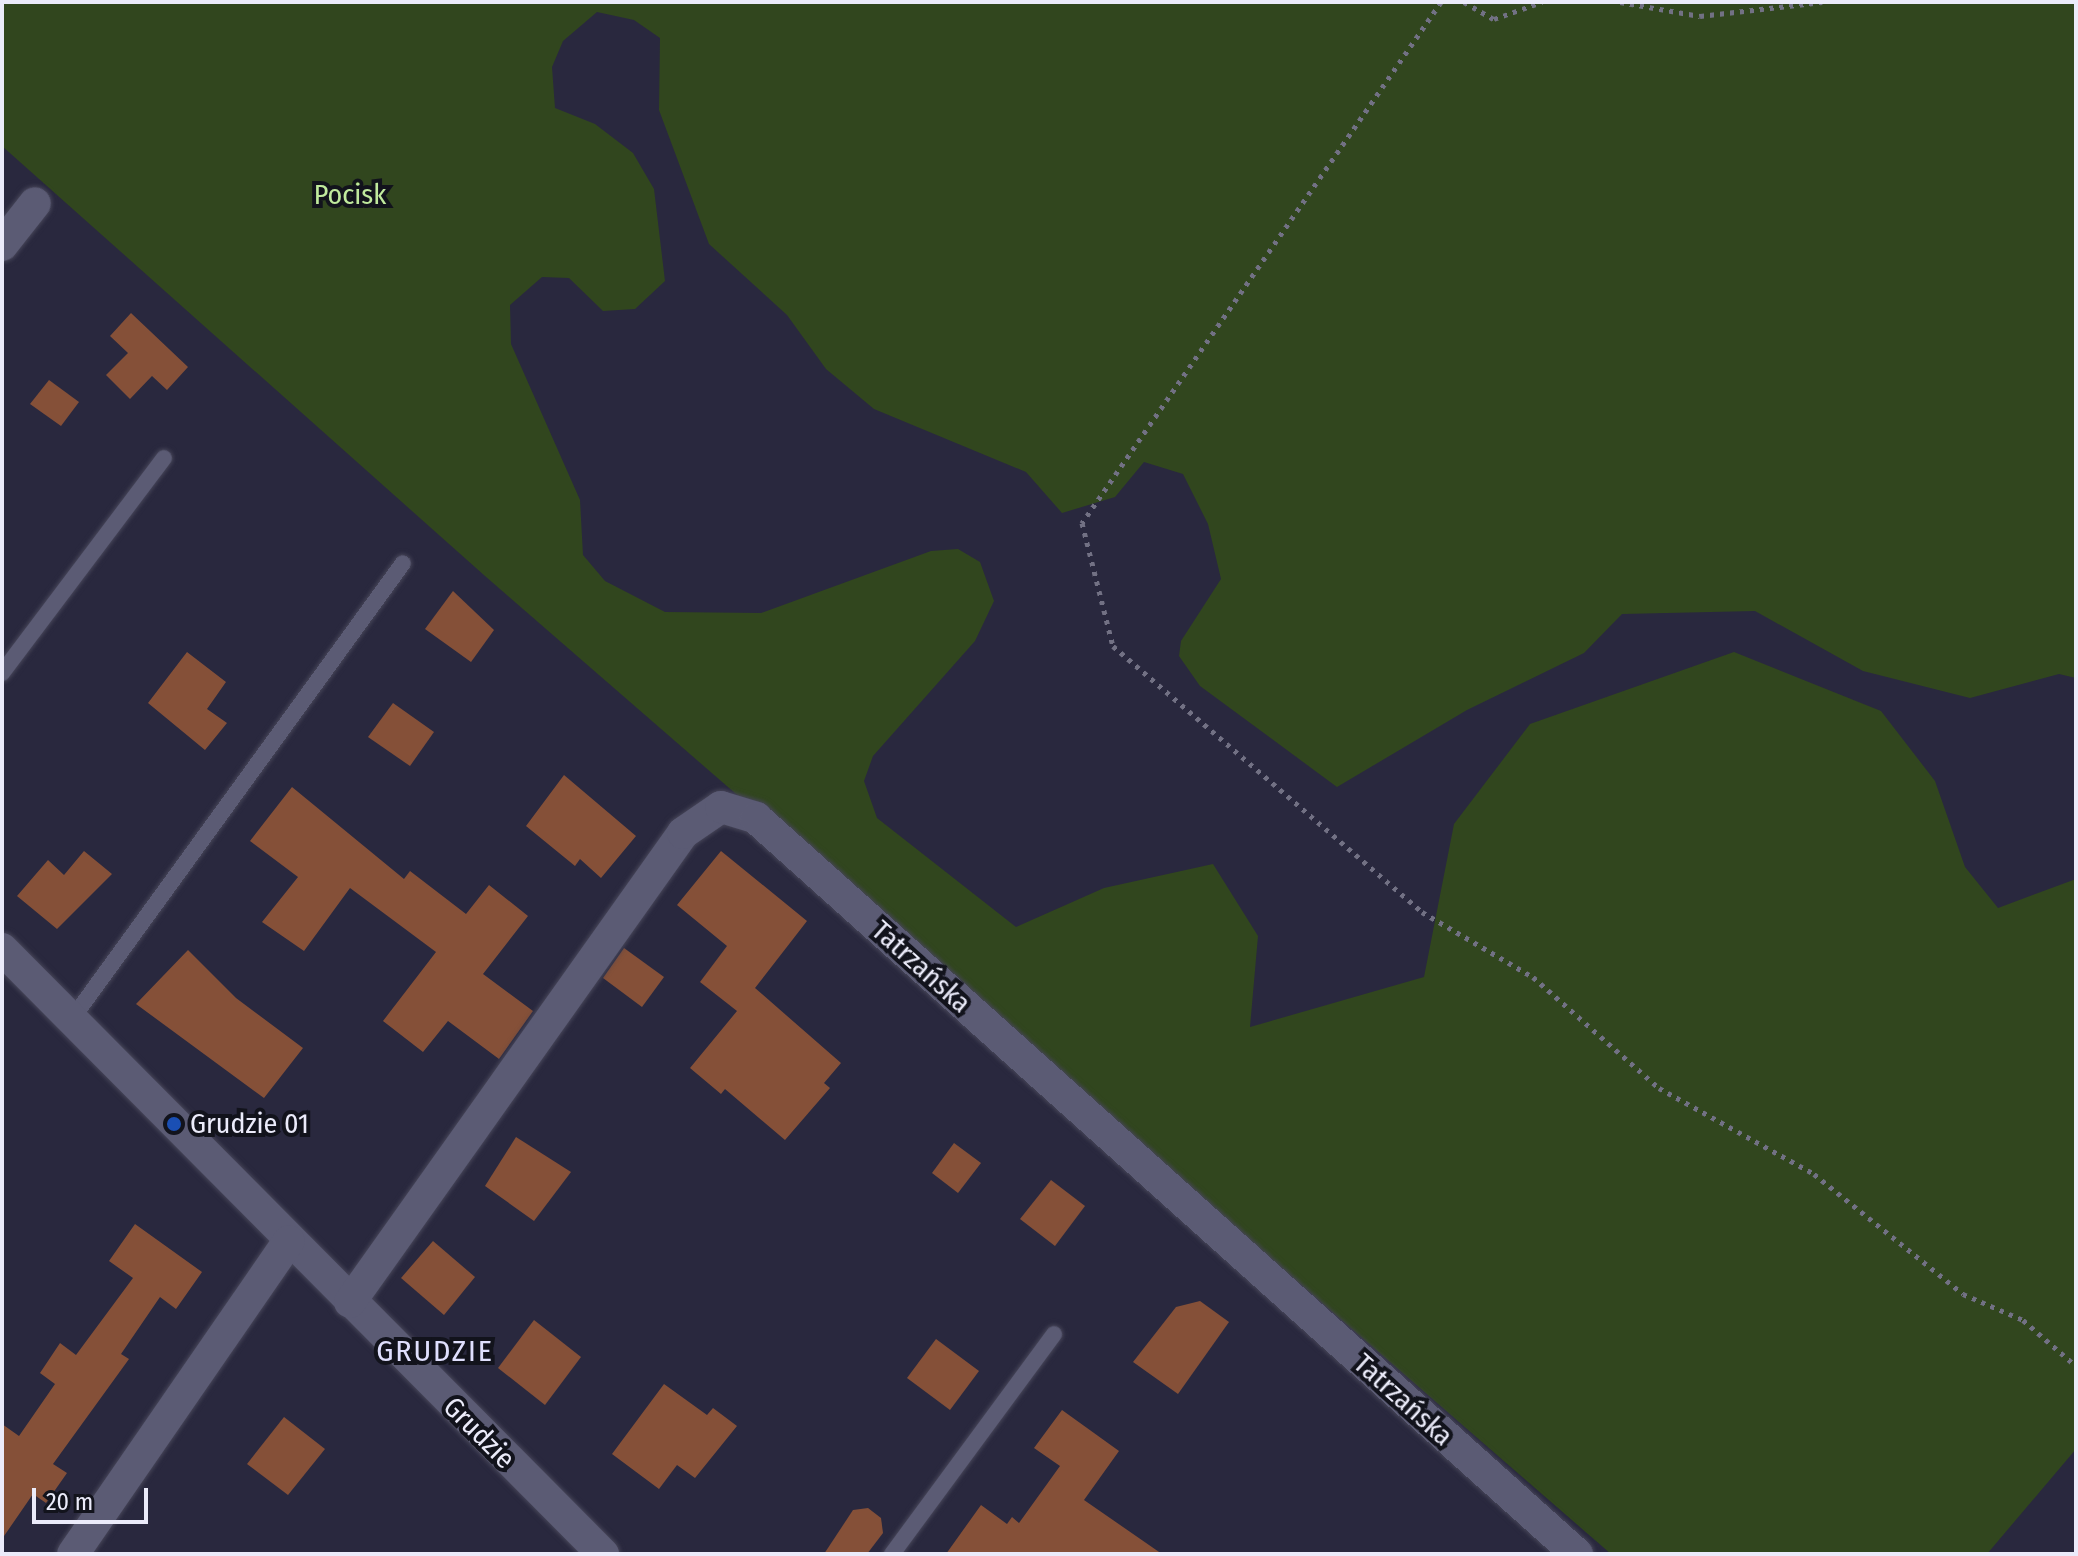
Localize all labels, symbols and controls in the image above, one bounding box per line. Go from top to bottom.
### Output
park label: Pocisk [314,178,386,212]
street label: Tatrzańska [865,914,977,1020]
place label: Grudzie 01 [190,1107,309,1141]
marker: Grudzie 01 [165,1115,183,1133]
district label: GRUDZIE [376,1333,494,1369]
street label: Tatrzańska [1347,1347,1459,1453]
street label: Grudzie [436,1390,522,1476]
scale bar [36,1472,152,1522]
text: 20 m [46,1488,93,1516]

